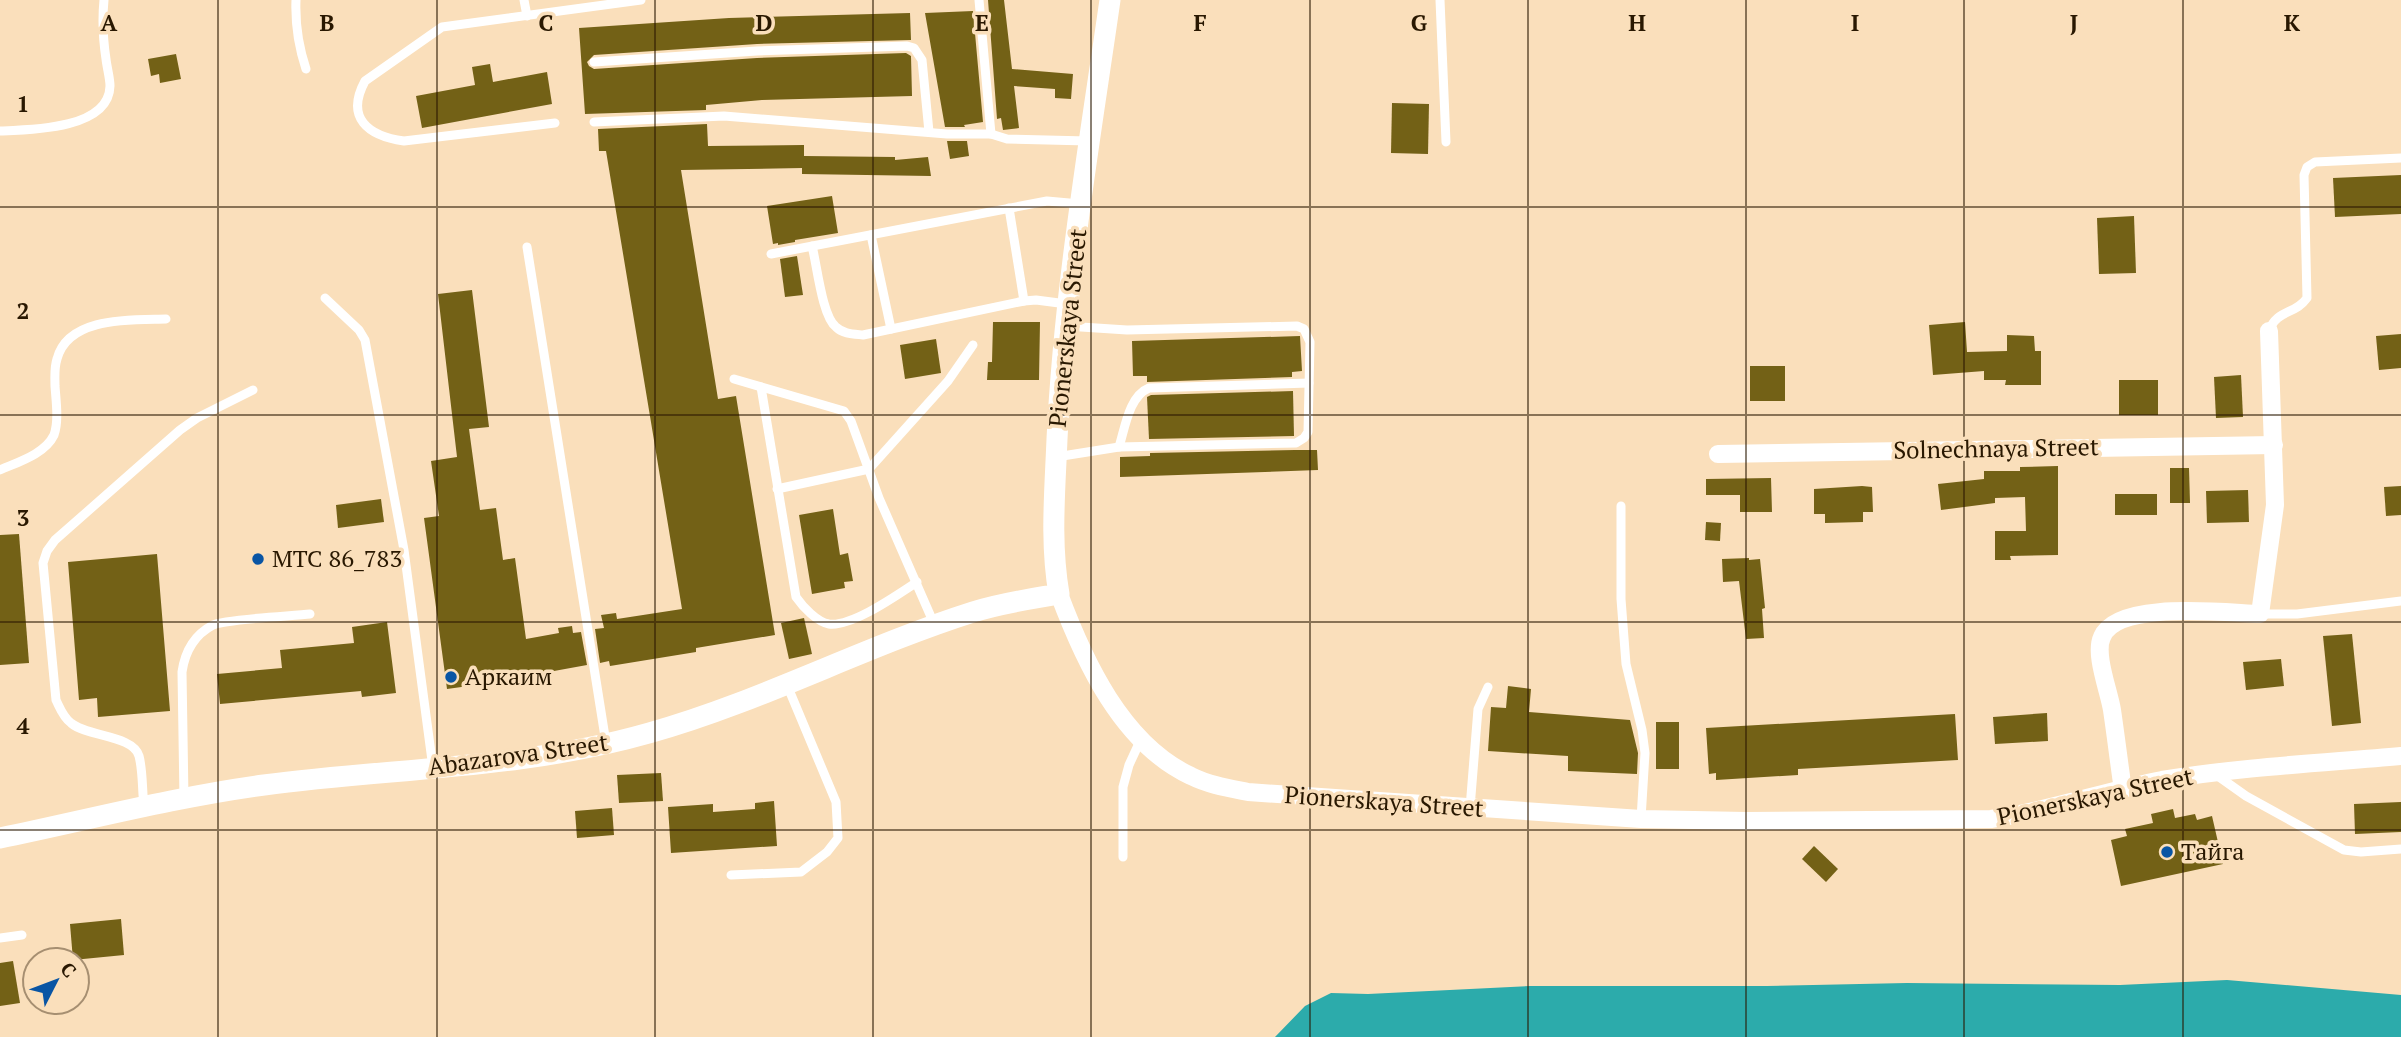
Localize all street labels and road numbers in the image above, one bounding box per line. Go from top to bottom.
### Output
street label: Pionerskaya Street [1041,227,1093,429]
street label: Solnechnaya Street [1893,430,2099,466]
street label: Abazarova Street [426,726,610,782]
street label: Pionerskaya Street [1994,760,2196,832]
street label: Pionerskaya Street [1284,778,1485,824]

